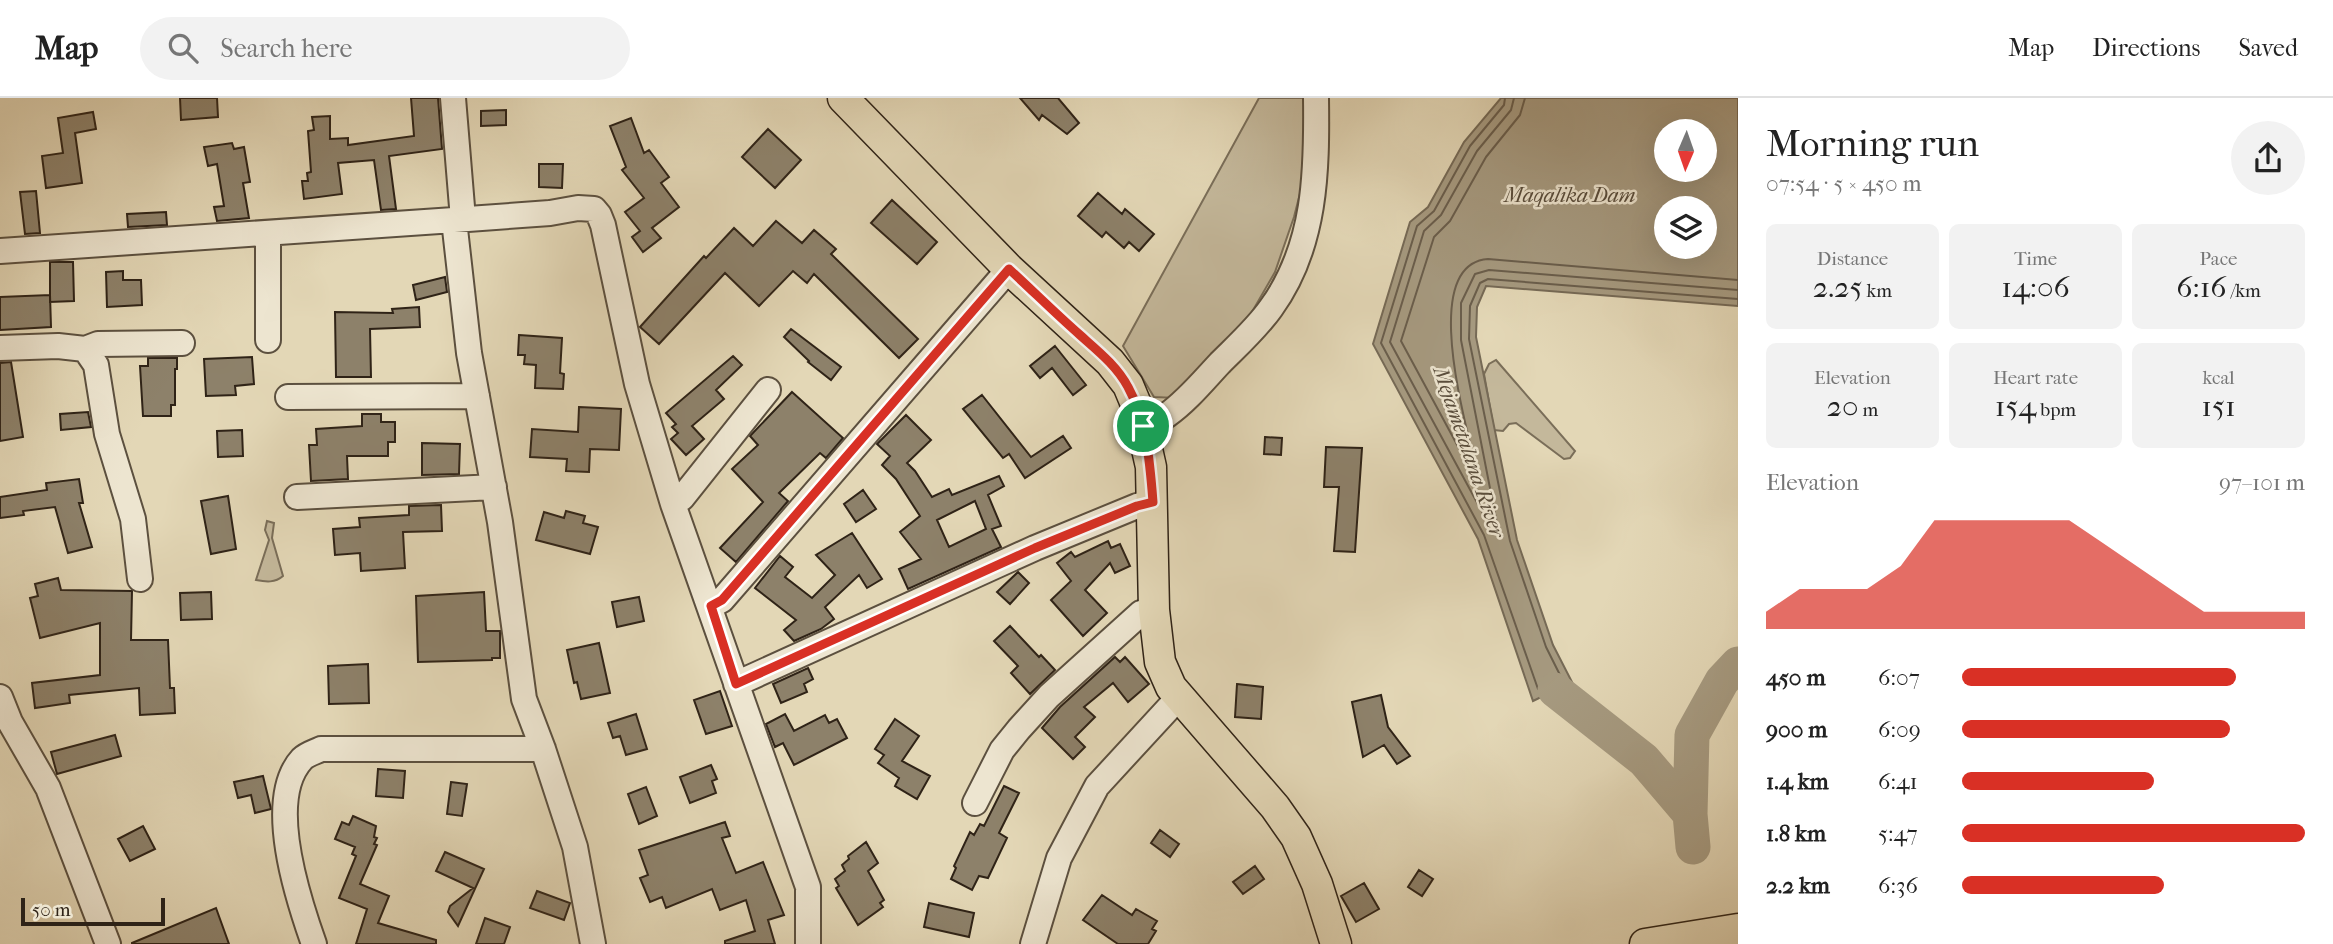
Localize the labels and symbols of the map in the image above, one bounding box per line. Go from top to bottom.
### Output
north arrow [1654,119,1717,182]
water label: Maqalika Dam [1502,183,1636,207]
water label: Mejametalana River [1428,362,1510,542]
pin [1113,396,1173,456]
scale bar [21,895,164,927]

